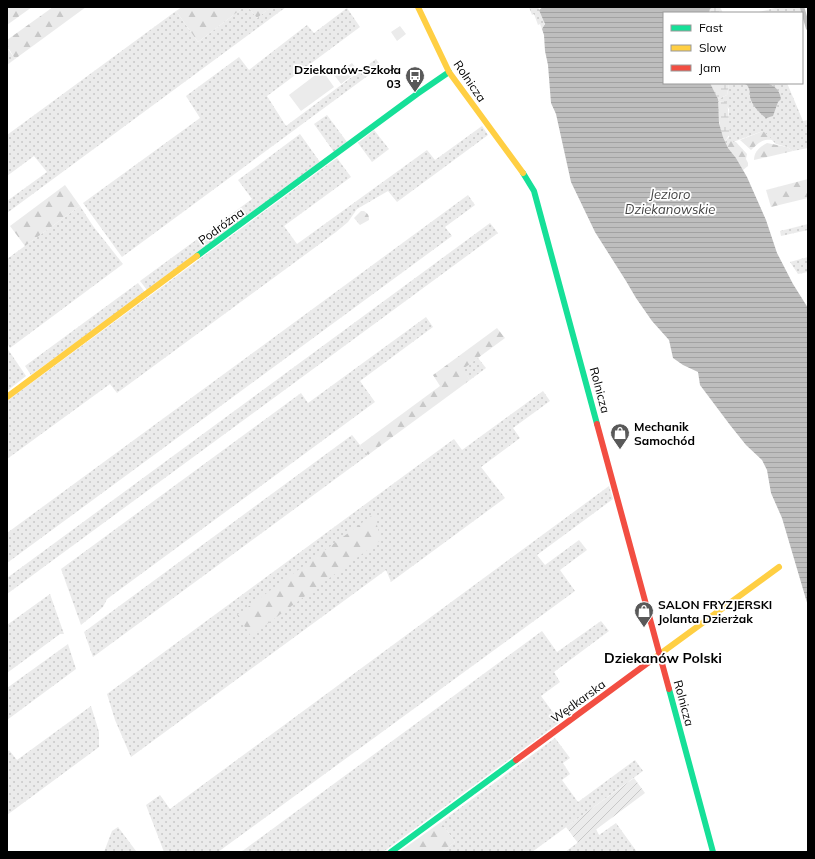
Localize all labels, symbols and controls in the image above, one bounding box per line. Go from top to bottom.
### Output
legend [663,12,803,84]
text: Fast [699,20,723,35]
text: Slow [699,40,727,55]
street label: Rolnicza [451,57,489,105]
text: Jam [699,60,721,75]
place label: Dziekanów-Szkoła 03 [294,62,401,91]
bus stop icon: Dziekanów-Szkoła 03 [404,65,426,93]
water label: Jezioro Dziekanowskie [625,186,715,217]
street label: Podróżna [195,204,247,248]
street label: Rolnicza [587,365,613,415]
place label: Mechanik Samochód [634,419,695,448]
shop icon: Mechanik Samochód [609,422,631,450]
place label: SALON FRYZJERSKI Jolanta Dzierżak [658,597,772,626]
shop icon: SALON FRYZJERSKI Jolanta Dzierżak [633,600,655,628]
district label: Dziekanów Polski [604,649,722,667]
street label: Wędkarska [548,676,608,726]
street label: Rolnicza [671,678,697,728]

